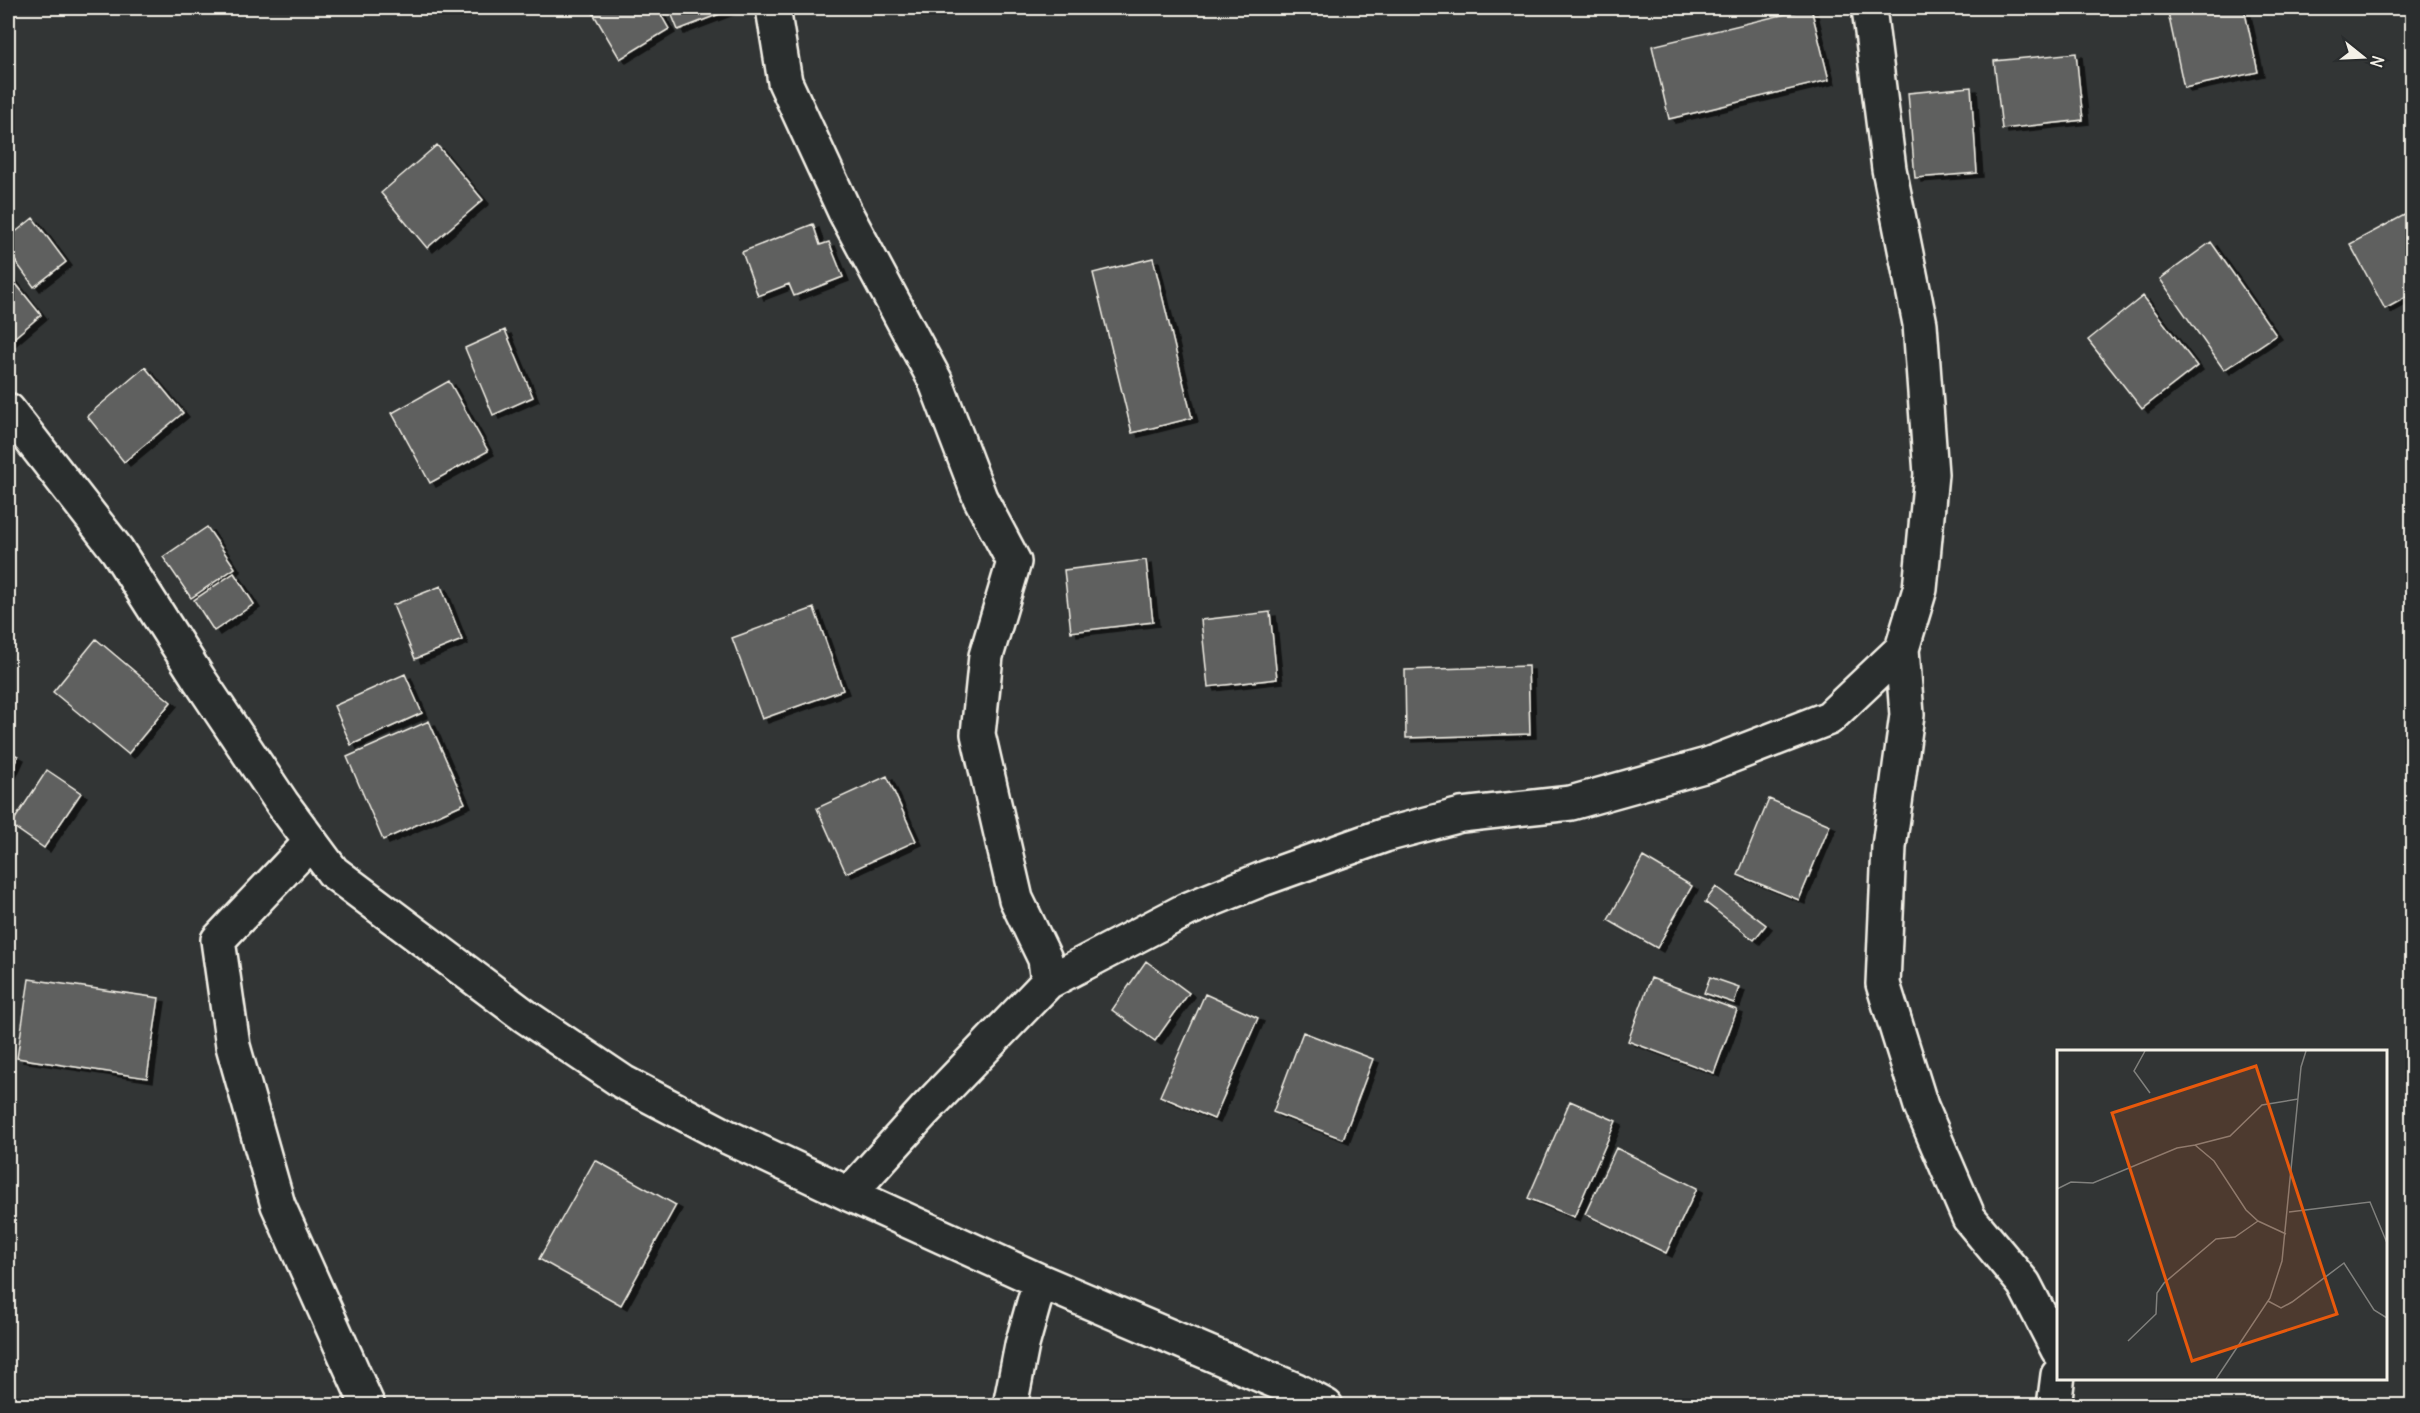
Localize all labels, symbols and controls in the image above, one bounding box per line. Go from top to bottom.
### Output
north arrow [2333,27,2393,87]
text: N [2366,53,2388,70]
inset map [2057,1050,2387,1380]

